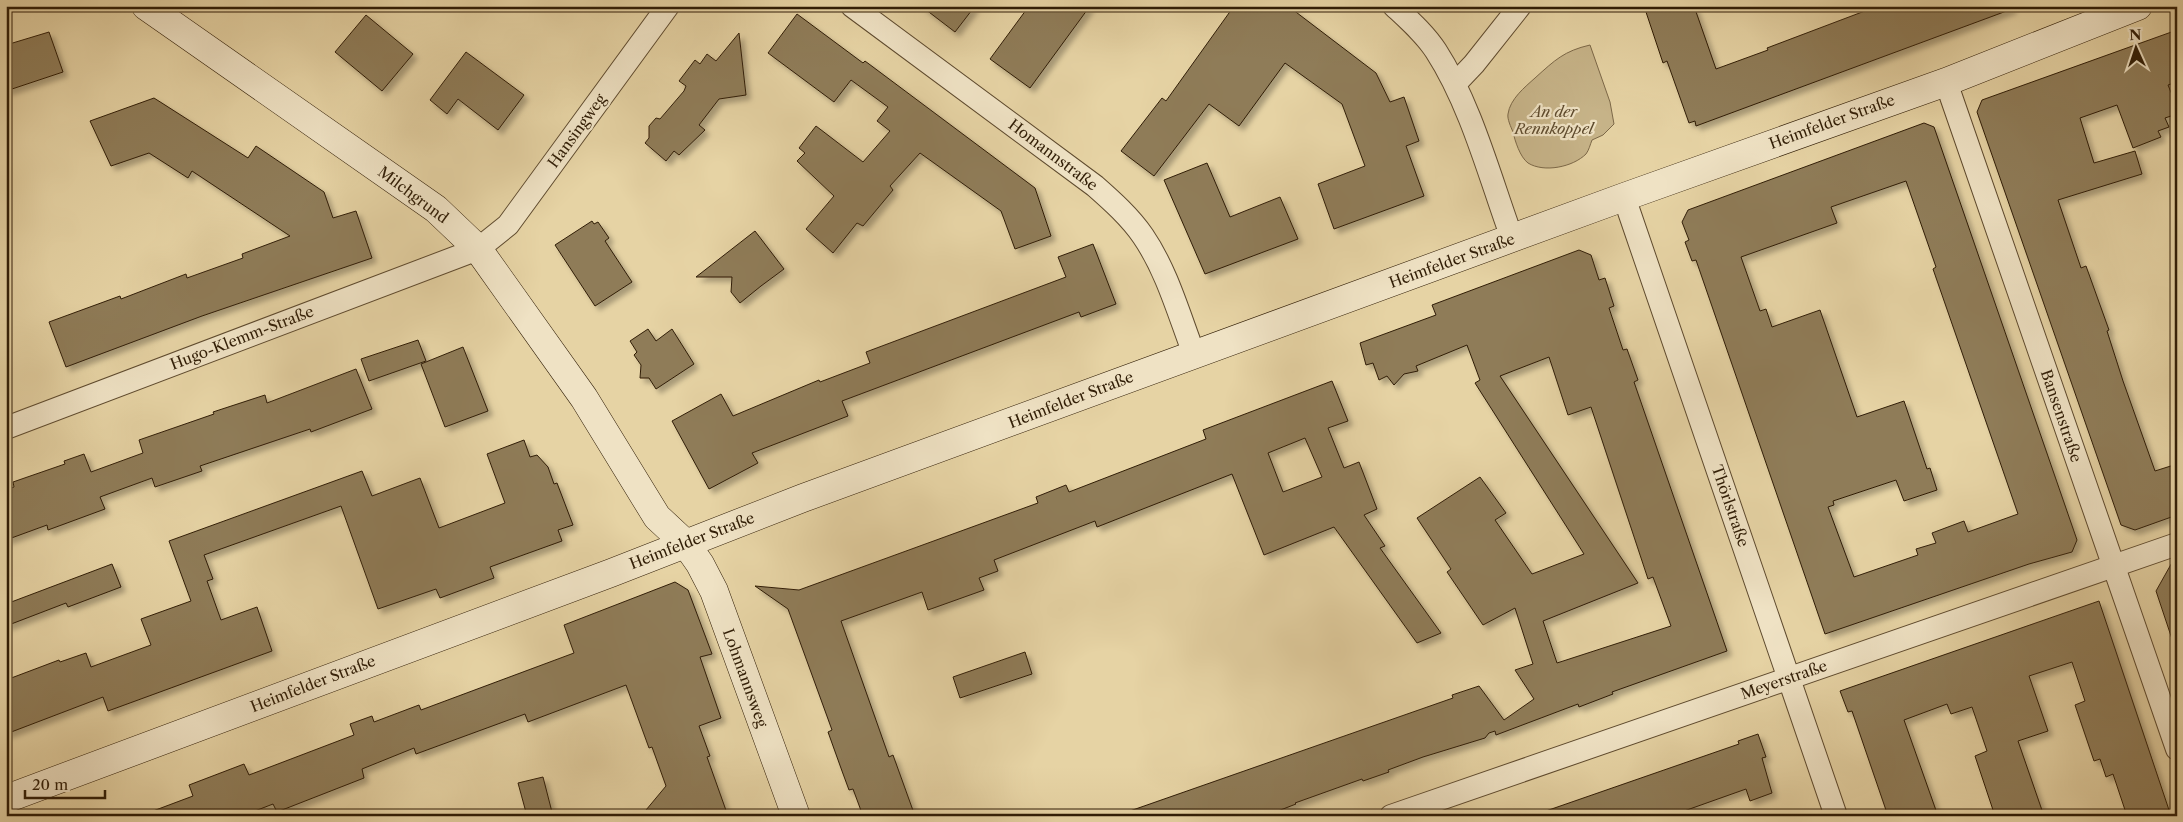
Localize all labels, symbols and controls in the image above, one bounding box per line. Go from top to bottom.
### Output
north arrow [2110,22,2160,72]
text: N [2129,26,2142,44]
street label: Hansingweg [543,90,610,171]
street label: Heimfelder Straße [1766,90,1897,153]
park label: An der Rennkoppel [1513,102,1596,138]
street label: Homannstraße [1005,115,1102,194]
street label: Milchgrund [374,162,452,227]
street label: Heimfelder Straße [1386,229,1517,292]
street label: Hugo-Klemm-Straße [167,301,316,374]
street label: Heimfelder Straße [1006,367,1136,432]
street label: Bansenstraße [2037,367,2086,465]
street label: Thörlstraße [1708,462,1753,549]
street label: Heimfelder Straße [627,508,757,573]
street label: Lohmannsweg [719,626,772,730]
street label: Heimfelder Straße [248,651,378,716]
street label: Meyerstraße [1738,656,1830,703]
scale bar [25,767,105,799]
text: 20 m [32,775,68,794]

